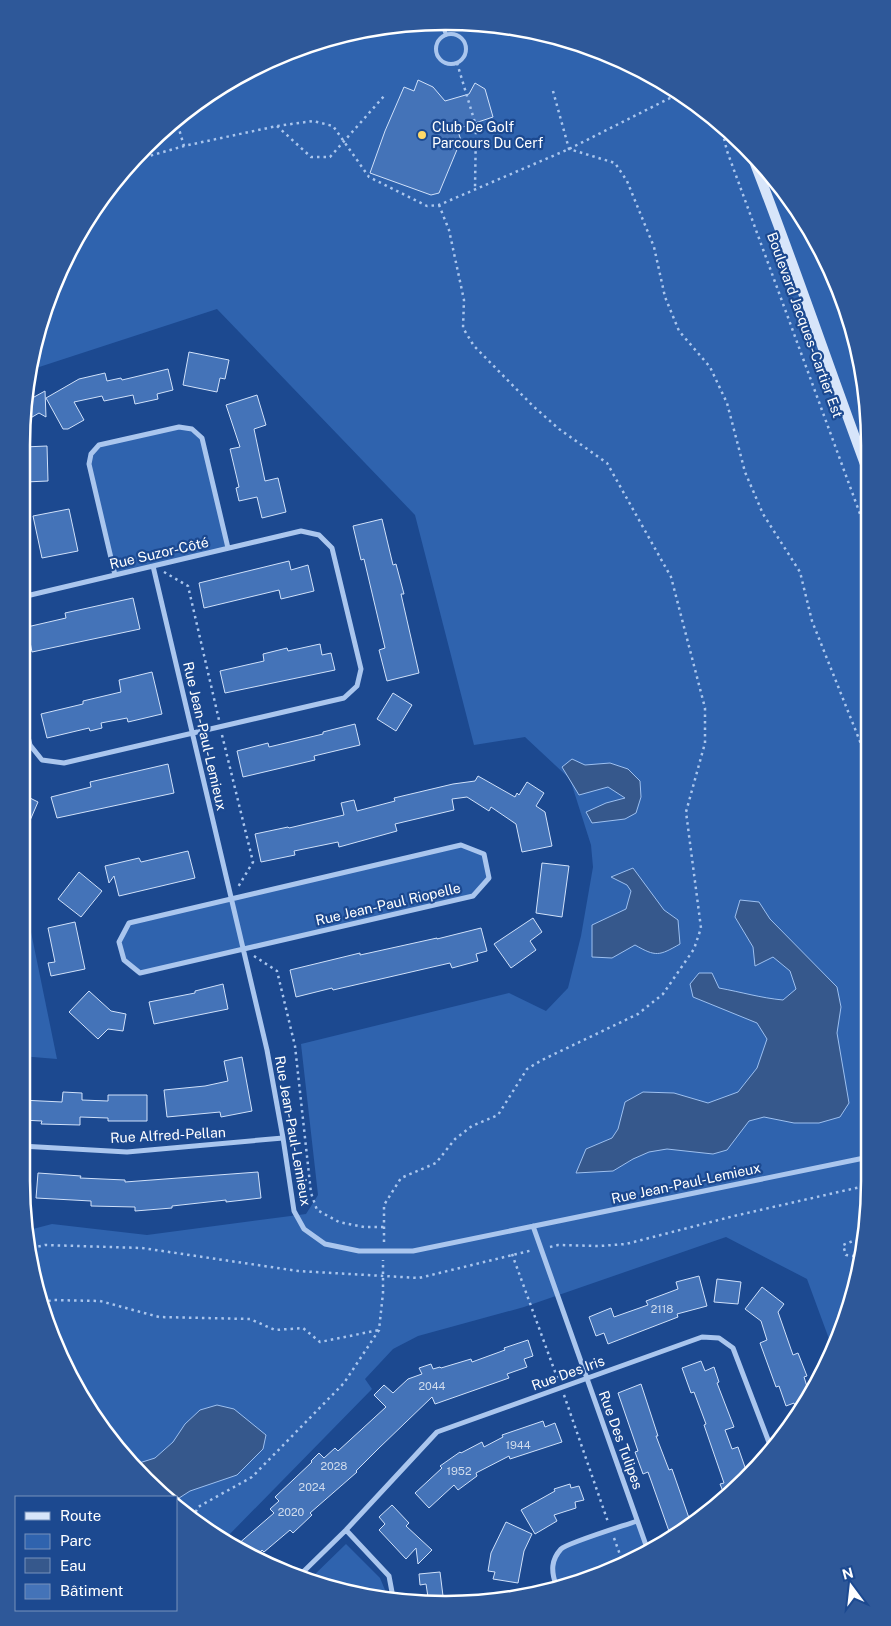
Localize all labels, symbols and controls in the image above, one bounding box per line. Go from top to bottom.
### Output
place label: Club De Golf Parcours Du Cerf [432,119,544,151]
marker: Club De Golf Parcours Du Cerf [416,129,428,141]
street label: Boulevard Jacques-Cartier Est [764,230,846,420]
street label: Rue Suzor-Côté [108,534,210,572]
street label: Rue Jean-Paul-Lemieux [180,660,230,812]
street label: Rue Jean-Paul Riopelle [314,880,462,928]
street label: Rue Jean-Paul-Lemieux [272,1055,314,1208]
street label: Rue Alfred-Pellan [110,1124,226,1146]
street label: Rue Jean-Paul-Lemieux [610,1159,762,1207]
house number: 2118 [651,1303,673,1315]
street label: Rue Des Iris [529,1352,607,1394]
house number: 2044 [418,1380,446,1392]
street label: Rue Des Tulipes [596,1389,646,1491]
house number: 1944 [505,1439,531,1451]
house number: 2028 [321,1460,347,1472]
house number: 1952 [447,1465,472,1477]
house number: 2024 [299,1481,325,1493]
legend [15,1496,178,1611]
house number: 2020 [278,1506,305,1518]
text: Route [60,1507,101,1524]
text: Parc [60,1532,92,1549]
text: Eau [60,1557,86,1574]
north arrow [826,1561,876,1611]
text: N [840,1564,855,1583]
text: Bâtiment [60,1582,123,1599]

